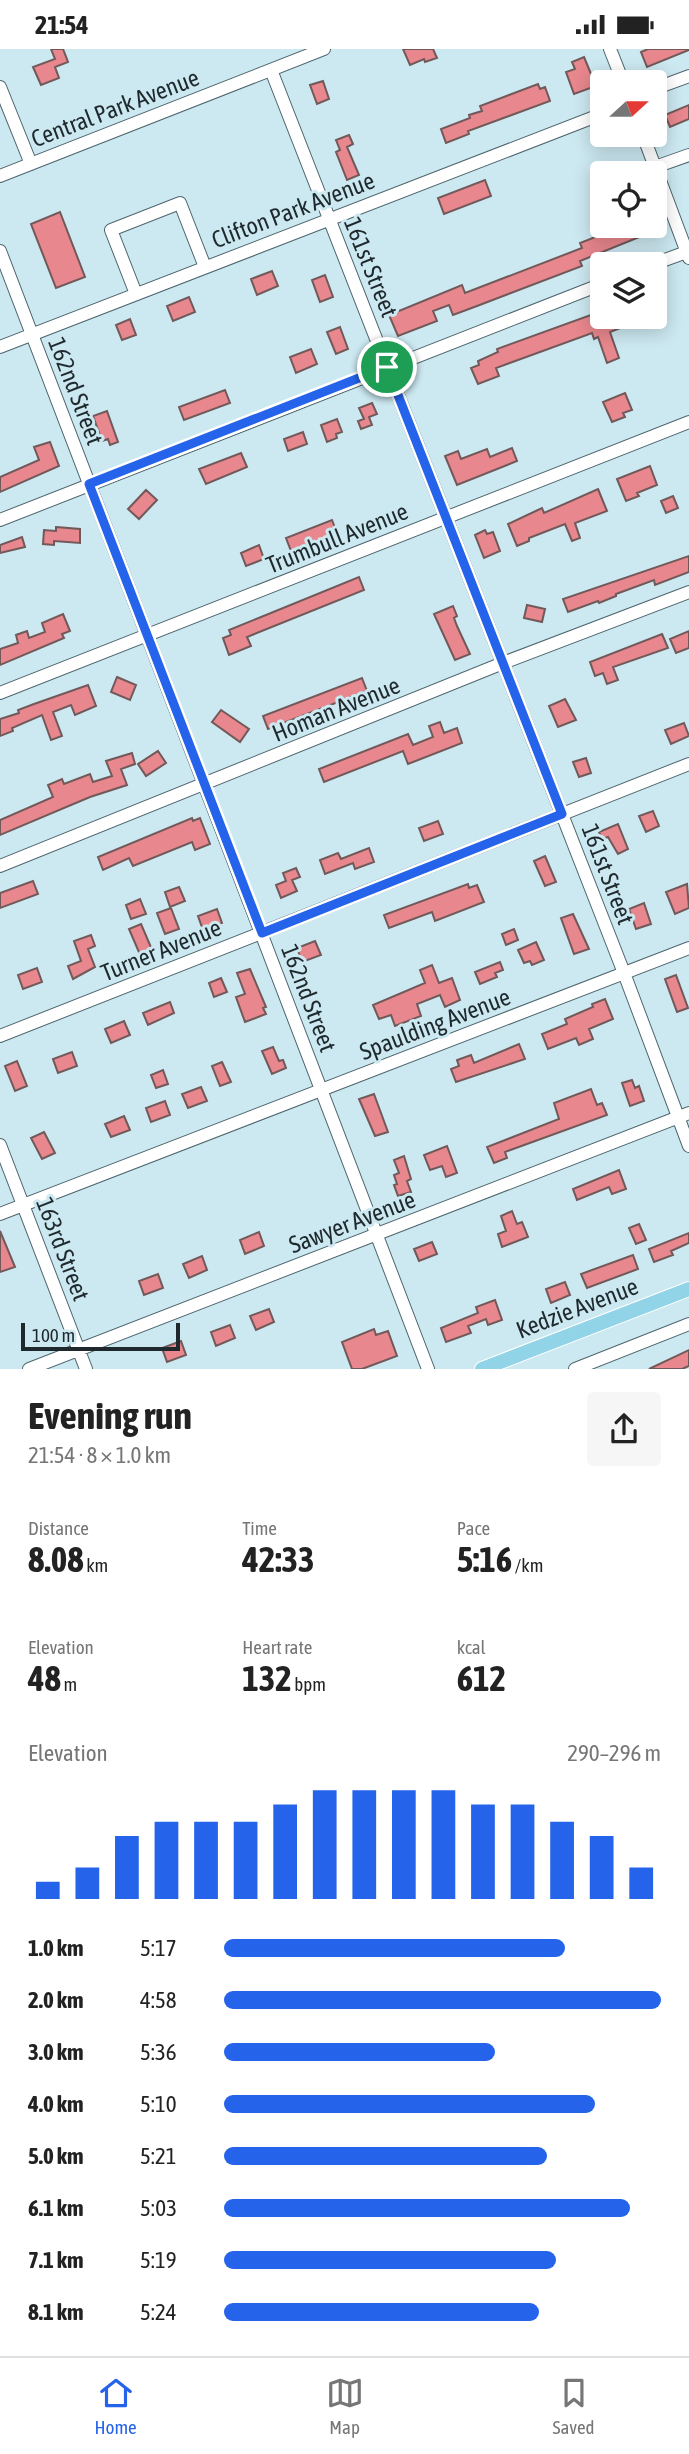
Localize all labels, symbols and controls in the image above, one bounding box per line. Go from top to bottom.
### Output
text: 21:54 [35,10,89,40]
street label: Central Park Avenue [27,64,203,152]
north arrow [590,70,667,147]
map controls [590,70,667,329]
button: locate [590,161,667,238]
street label: Clifton Park Avenue [208,167,378,253]
street label: 161st Street [339,213,403,321]
button: layers [590,252,667,329]
street label: 162nd Street [43,334,109,449]
pin [357,337,417,397]
icon: arrive [368,348,406,386]
street label: Trumbull Avenue [262,497,412,579]
street label: Homan Avenue [268,671,404,747]
street label: 161st Street [577,820,639,928]
street label: Turner Avenue [97,914,225,986]
street label: 162nd Street [276,941,342,1056]
street label: Spaulding Avenue [356,983,514,1065]
street label: Sawyer Avenue [285,1186,419,1258]
street label: 163rd Street [31,1194,95,1304]
street label: Kedzie Avenue [512,1272,642,1344]
scale bar [21,1320,180,1352]
text: 100 m [32,1324,75,1346]
button: share [587,1392,661,1466]
text: Evening run [28,1394,192,1437]
text: 21:54 · 8 × 1.0 km [28,1442,171,1468]
text: Distance [28,1517,89,1539]
text: Time [242,1517,277,1539]
text: Pace [457,1517,490,1539]
text: 8.08 [28,1539,84,1579]
text: 42:33 [242,1539,314,1579]
text: 5:16 [457,1539,512,1579]
text: km [84,1554,108,1576]
text: /km [512,1554,543,1576]
text: Elevation [28,1636,94,1658]
text: Heart rate [242,1636,312,1658]
text: kcal [457,1636,486,1658]
text: 48 [28,1658,61,1698]
text: 132 [242,1658,292,1698]
text: 612 [457,1658,506,1698]
text: m [61,1673,77,1695]
text: bpm [292,1673,326,1695]
text: Elevation [28,1740,108,1766]
text: 290–296 m [567,1740,661,1766]
text: 1.0 km [28,1935,84,1961]
text: 5:17 [140,1935,177,1961]
text: 2.0 km [28,1987,84,2013]
text: 4:58 [140,1987,177,2013]
text: 3.0 km [28,2039,84,2065]
text: 5:36 [140,2039,177,2065]
text: 4.0 km [28,2091,84,2117]
text: 5:10 [140,2091,177,2117]
text: 5.0 km [28,2143,84,2169]
text: 5:21 [140,2143,177,2169]
text: 6.1 km [28,2195,84,2221]
text: 5:03 [140,2195,177,2221]
text: 7.1 km [28,2247,84,2273]
text: 5:19 [140,2247,177,2273]
text: 8.1 km [28,2299,84,2325]
text: 5:24 [140,2299,177,2325]
tab: Home [94,2374,137,2438]
tab: Map [326,2374,364,2438]
tab: Saved [553,2374,595,2438]

